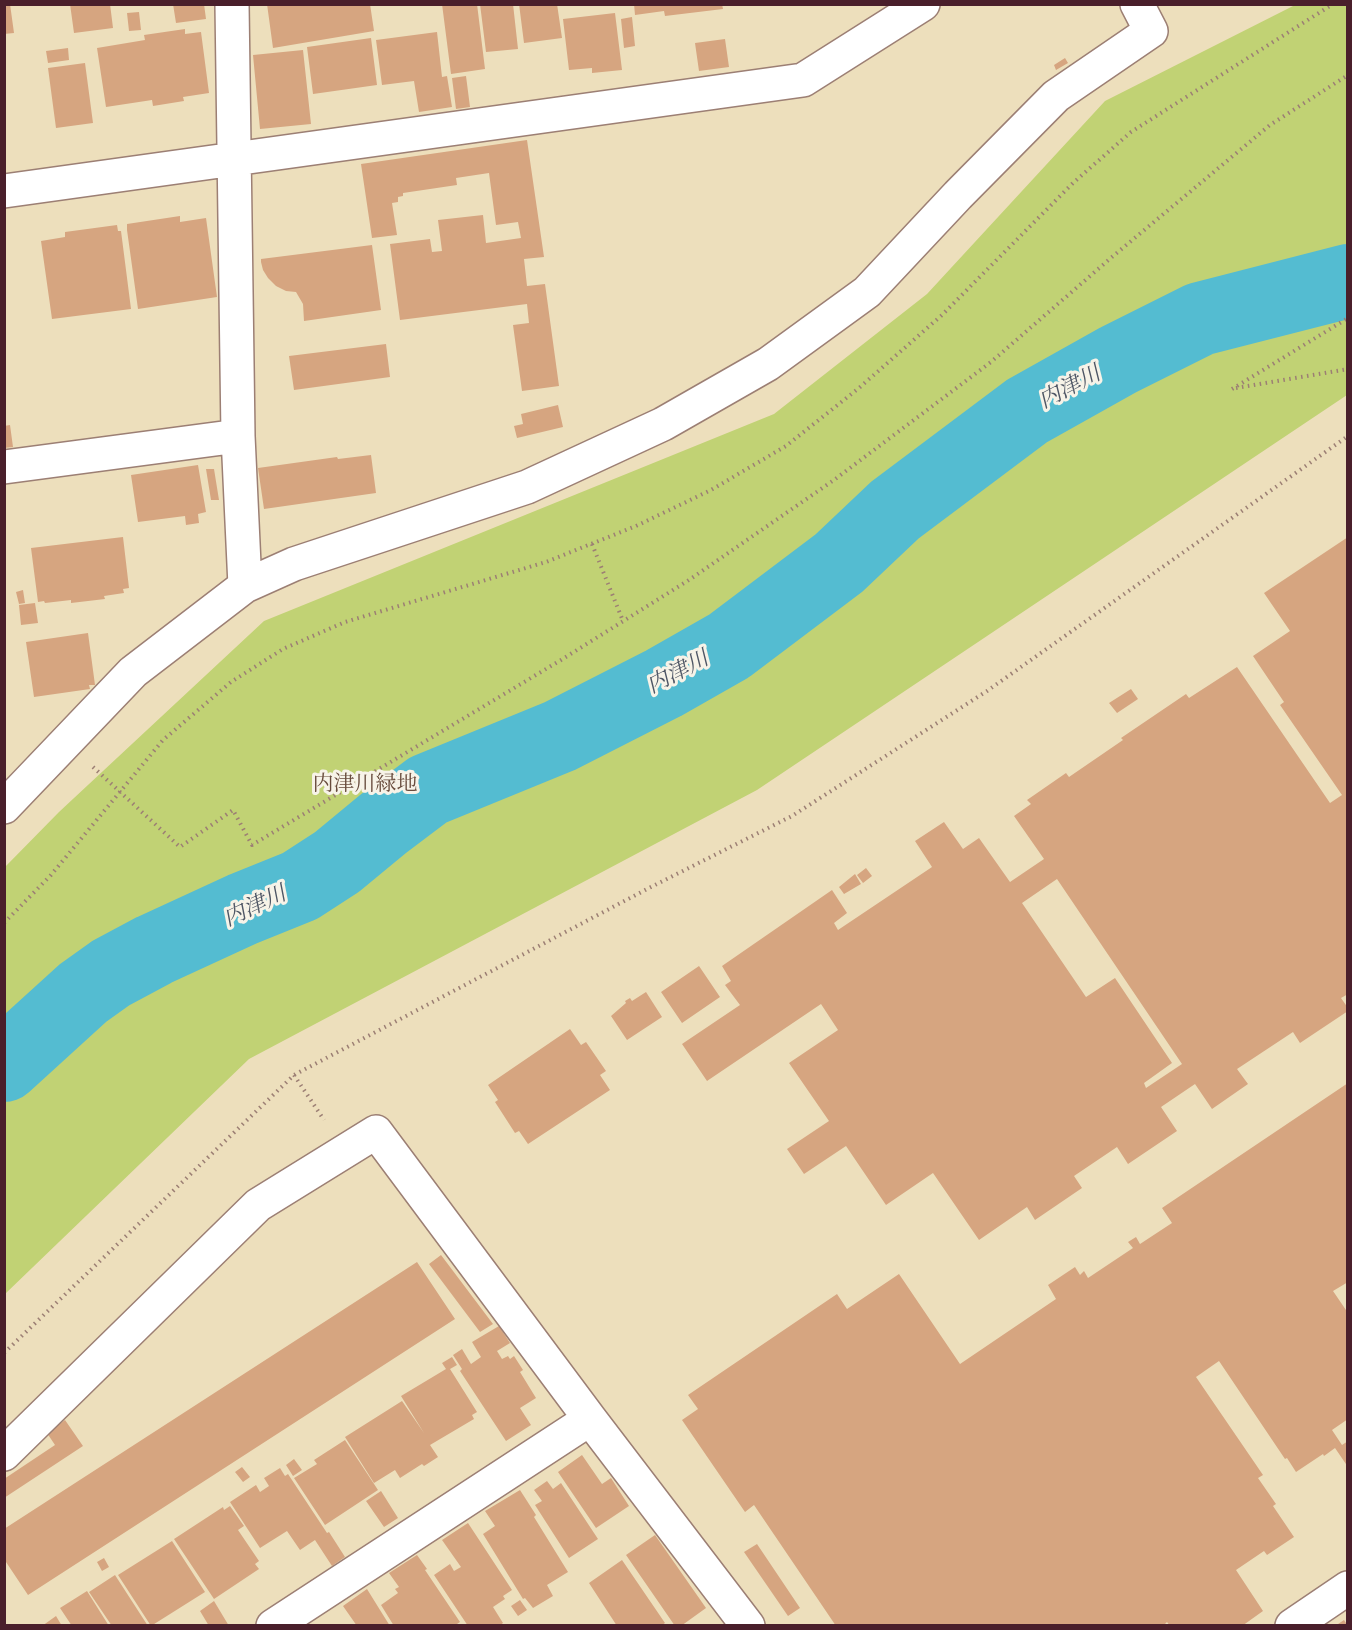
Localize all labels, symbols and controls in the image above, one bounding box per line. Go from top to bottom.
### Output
water label: 内津川 [1035,361,1105,415]
water label: 内津川 [643,646,713,700]
park label: 内津川緑地 [313,771,417,797]
water label: 内津川 [220,881,290,933]

